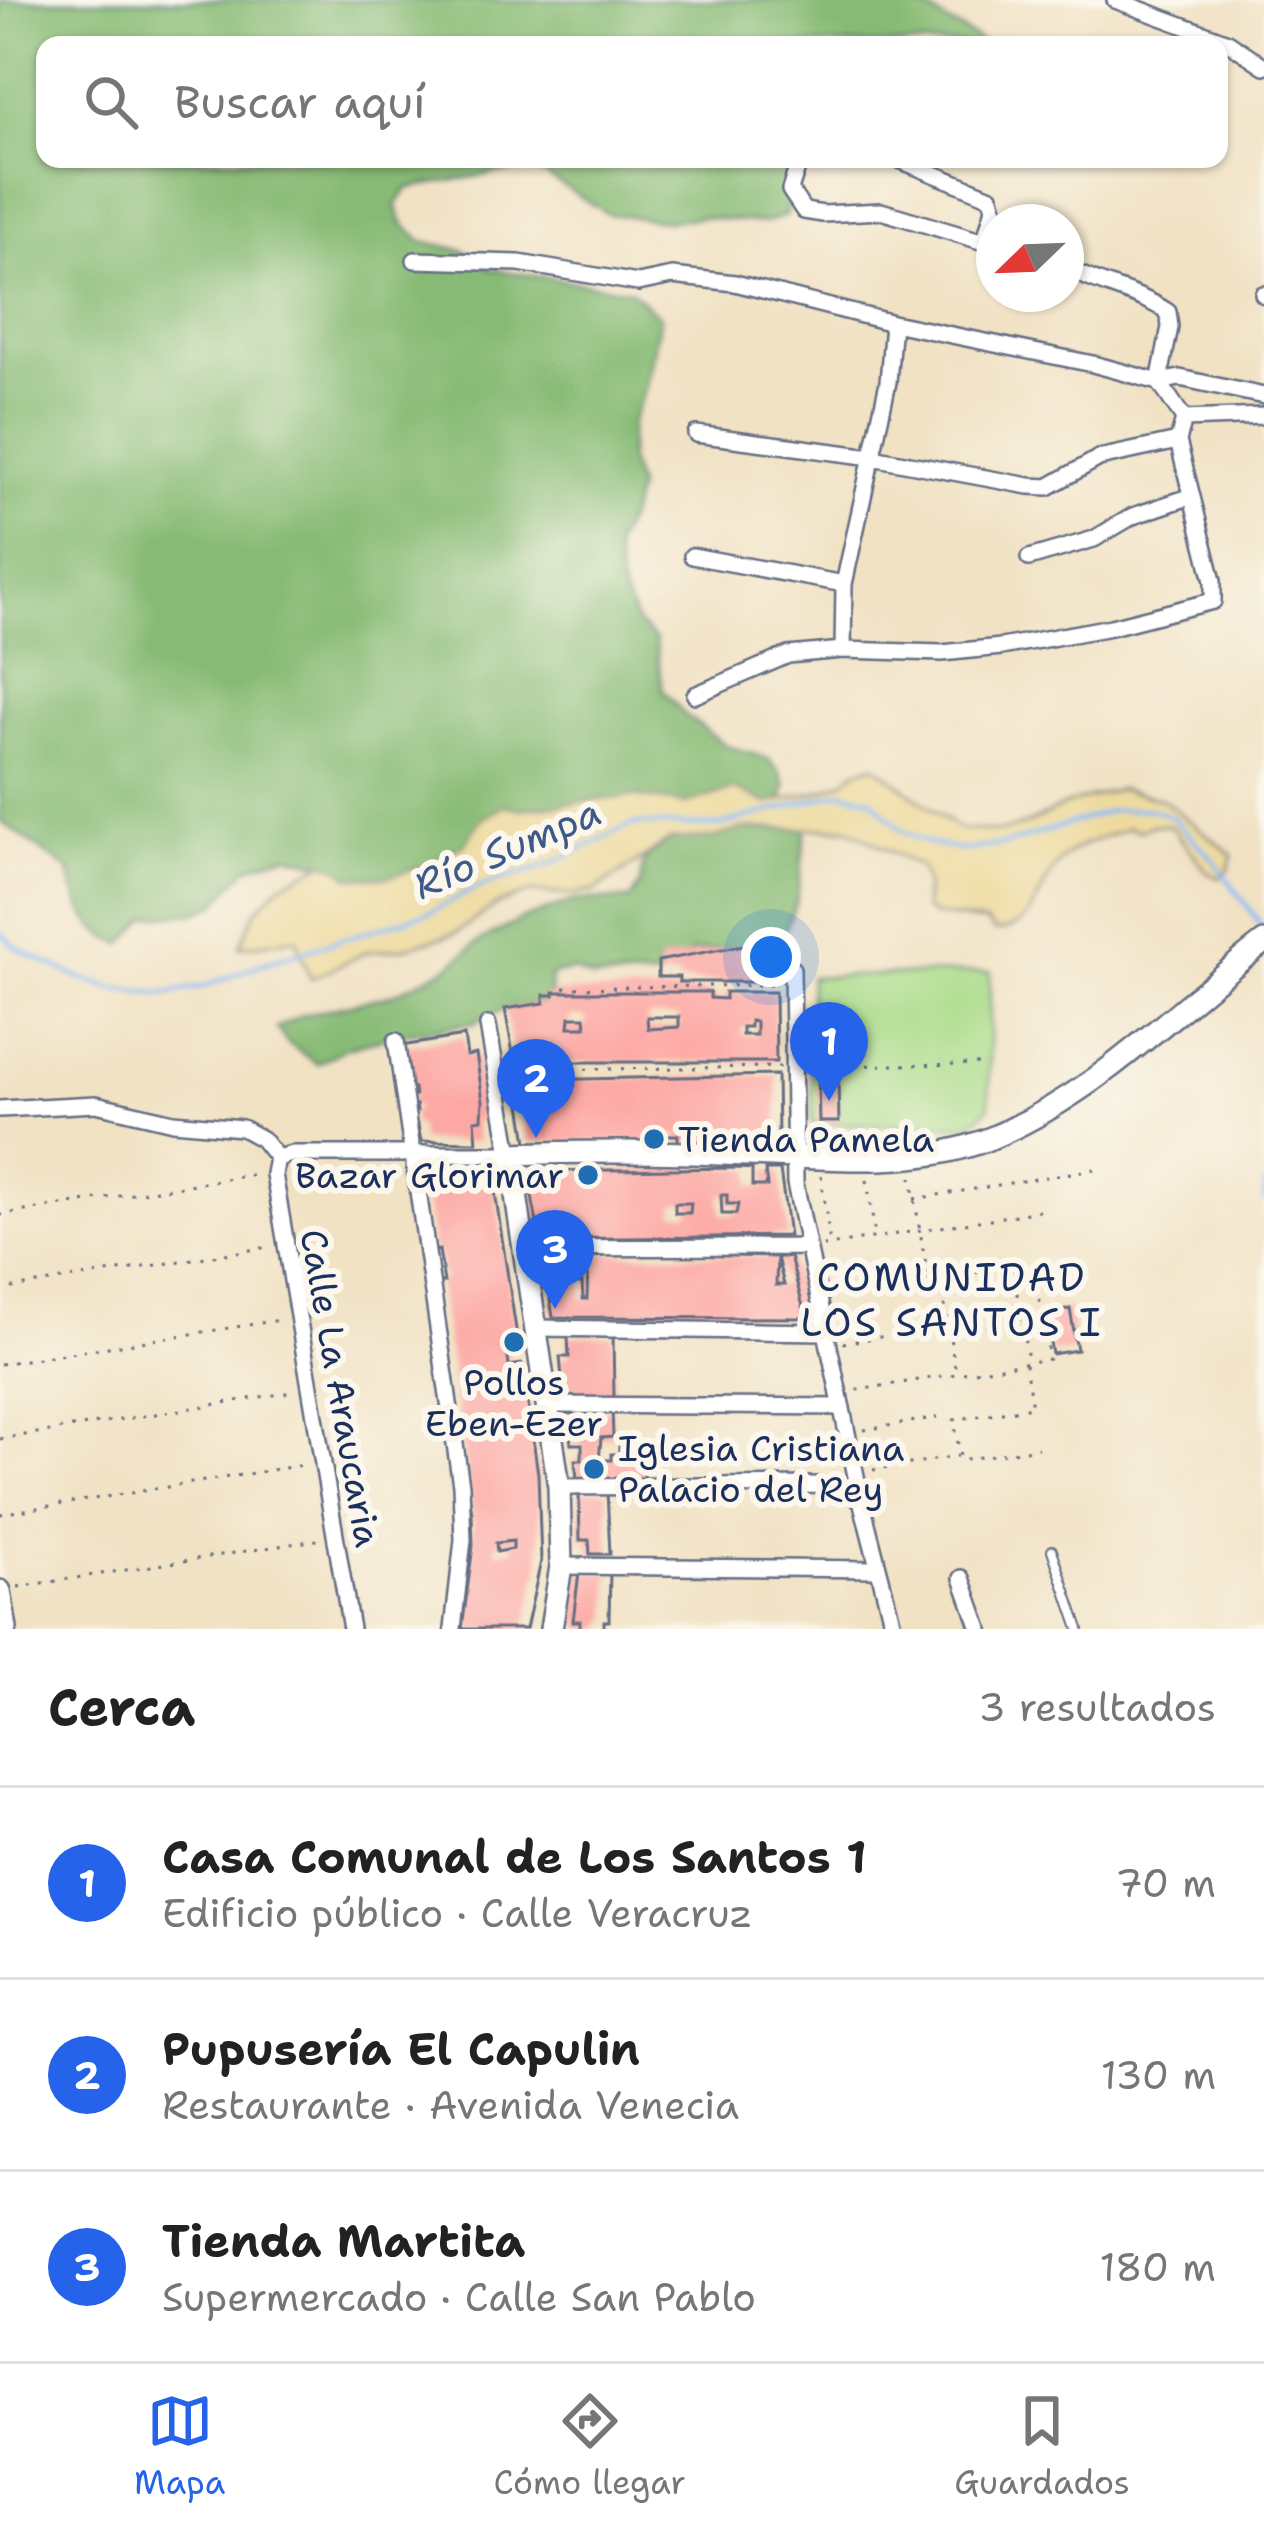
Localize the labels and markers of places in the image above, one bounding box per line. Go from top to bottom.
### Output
pin: 1 [790,1002,868,1101]
pin: 2 [497,1039,575,1138]
place label: Tienda Pamela [678,1115,934,1164]
marker: Tienda Pamela [641,1126,667,1152]
place label: Bazar Glorimar [295,1151,564,1200]
marker: Bazar Glorimar [575,1162,601,1188]
pin: 3 [516,1210,594,1309]
marker: Pollos Eben-Ezer [501,1329,527,1355]
place label: Pollos Eben-Ezer [425,1358,603,1448]
place label: Iglesia Cristiana Palacio del Rey [618,1424,904,1514]
marker: Iglesia Cristiana Palacio del Rey [581,1456,607,1482]

